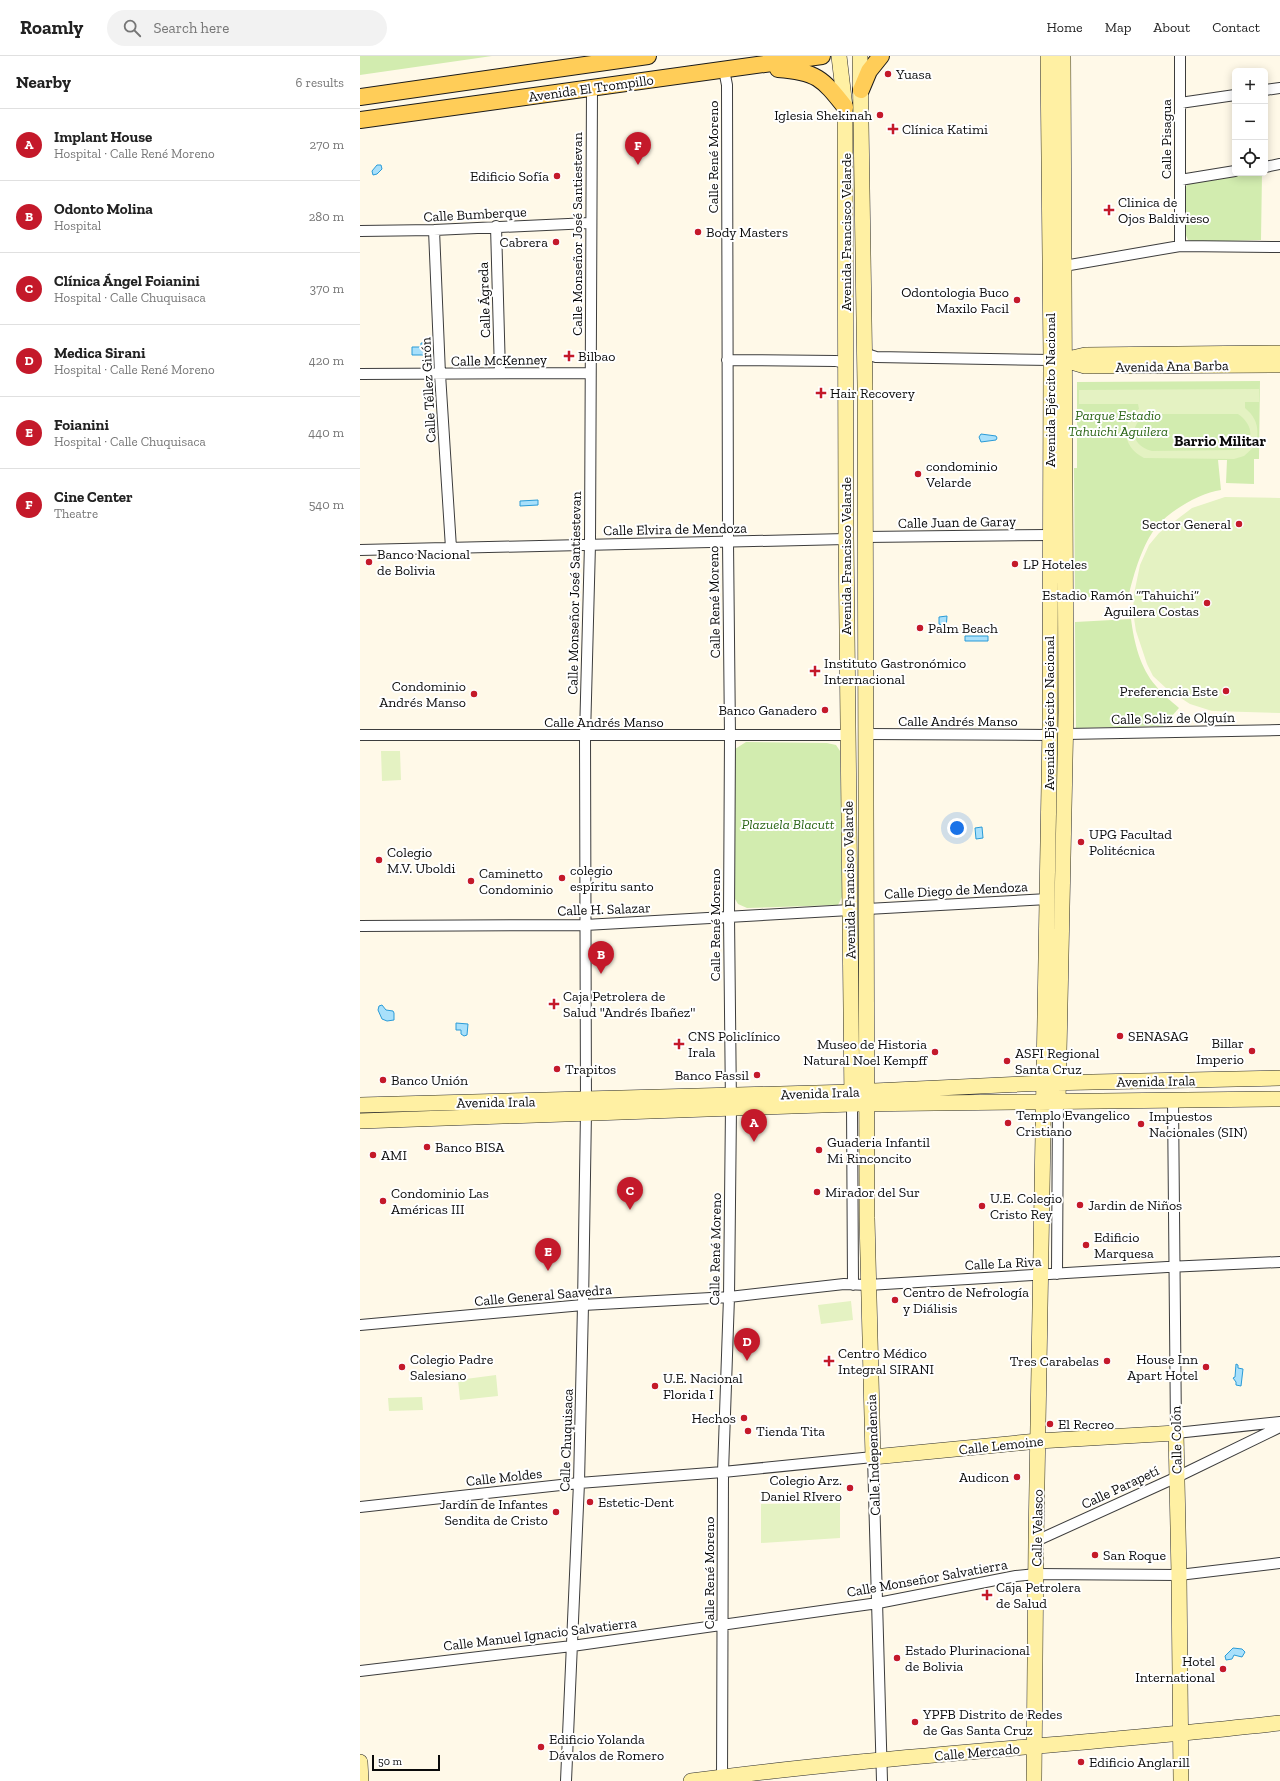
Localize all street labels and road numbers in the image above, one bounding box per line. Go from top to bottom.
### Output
street label: Avenida El Trompillo [527,71,655,106]
street label: Calle Pisagua [1158,99,1175,179]
street label: Calle René Moreno [705,101,722,213]
street label: Calle Monseñor José Santiestevan [569,132,586,336]
street label: Avenida Francisco Velarde [838,152,855,311]
street label: Calle Bumberque [423,203,527,226]
street label: Calle Ágreda [475,261,494,338]
street label: Avenida Ejército Nacional [1042,312,1059,467]
street label: Calle Téllez Girón [417,337,440,443]
street label: Calle McKenney [451,351,548,370]
street label: Avenida Ana Barba [1115,357,1229,376]
street label: Avenida Francisco Velarde [838,476,855,635]
street label: Calle Monseñor José Santiestevan [564,491,585,695]
street label: Calle Juan de Garay [898,513,1017,532]
street label: Calle Elvira de Mendoza [603,520,747,539]
street label: Calle René Moreno [705,545,724,658]
street label: Avenida Ejército Nacional [1041,635,1058,790]
street label: Calle Soliz de Olguín [1111,709,1235,728]
street label: Calle Andrés Manso [898,713,1018,730]
street label: Calle Andrés Manso [544,714,664,731]
street label: Avenida Francisco Velarde [840,800,859,959]
street label: Calle René Moreno [707,869,724,981]
street label: Calle Diego de Mendoza [884,878,1028,903]
street label: Calle H. Salazar [557,899,651,920]
street label: Avenida Irala [1116,1072,1196,1091]
street label: Avenida Irala [780,1084,860,1103]
street label: Avenida Irala [456,1093,536,1112]
street label: Calle René Moreno [706,1193,725,1306]
street label: Calle La Riva [964,1253,1042,1274]
street label: Calle General Saavedra [474,1281,613,1310]
street label: Calle Chuquisaca [556,1388,577,1492]
street label: Calle Independencia [863,1394,884,1516]
street label: Calle Colón [1167,1406,1186,1474]
street label: Calle Lemoine [958,1433,1045,1458]
street label: Calle Parapetí [1079,1462,1162,1513]
street label: Calle Moldes [465,1465,543,1490]
street label: Calle Velasco [1028,1489,1047,1567]
street label: Calle René Moreno [701,1517,718,1629]
street label: Calle Monseñor Salvatierra [845,1556,1009,1601]
street label: Calle Manuel Ignacio Salvatierra [442,1614,638,1655]
street label: Calle Mercado [934,1740,1020,1765]

